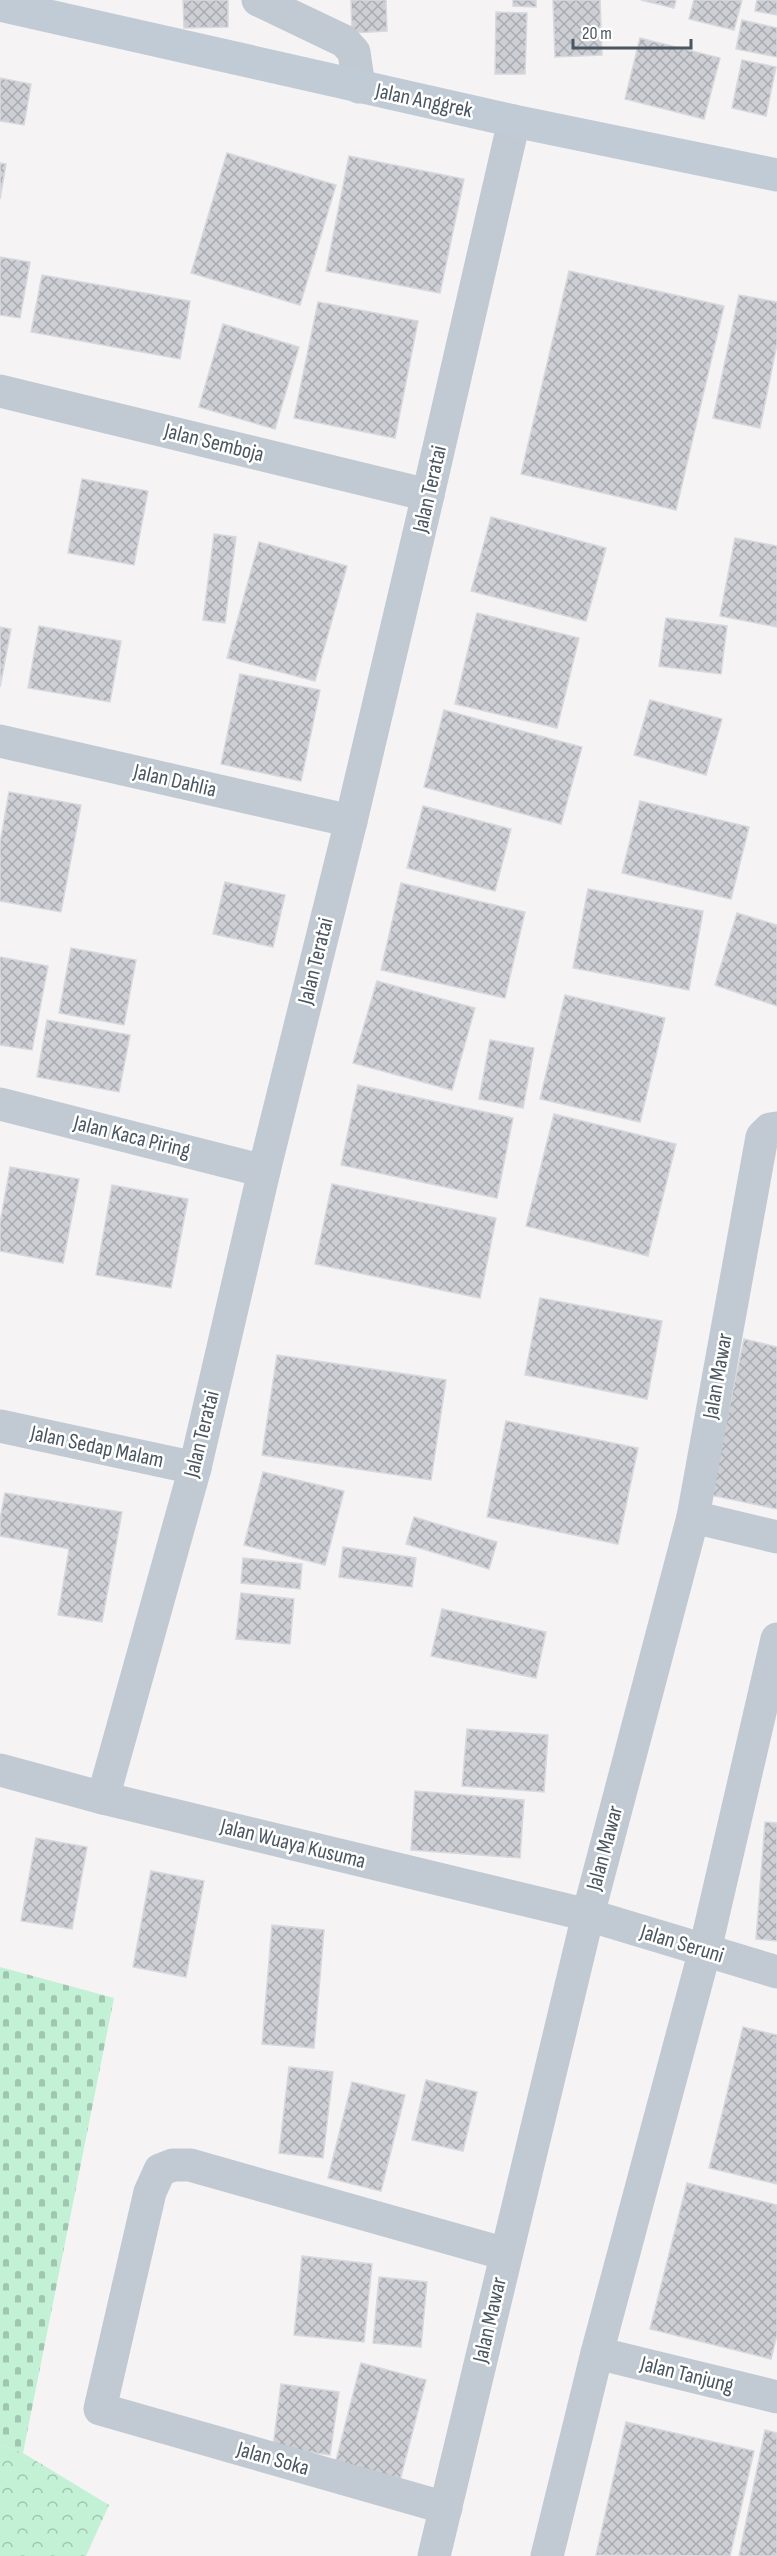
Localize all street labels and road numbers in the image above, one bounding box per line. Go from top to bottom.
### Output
street label: Jalan Anggrek [372,77,476,125]
street label: Jalan Semboja [161,417,267,468]
street label: Jalan Teratai [407,443,453,536]
street label: Jalan Dahlia [130,758,219,804]
street label: Jalan Teratai [292,915,340,1008]
street label: Jalan Kaca Piring [70,1109,193,1165]
street label: Jalan Mawar [697,1331,739,1422]
street label: Jalan Teratai [178,1388,226,1481]
street label: Jalan Sedap Malam [27,1420,166,1474]
street label: Jalan Mawar [580,1803,629,1894]
street label: Jalan Wuaya Kusuma [217,1813,368,1875]
street label: Jalan Seruni [636,1918,727,1969]
street label: Jalan Mawar [467,2275,513,2366]
street label: Jalan Tanjung [637,2350,737,2400]
street label: Jalan Soka [233,2436,312,2482]

